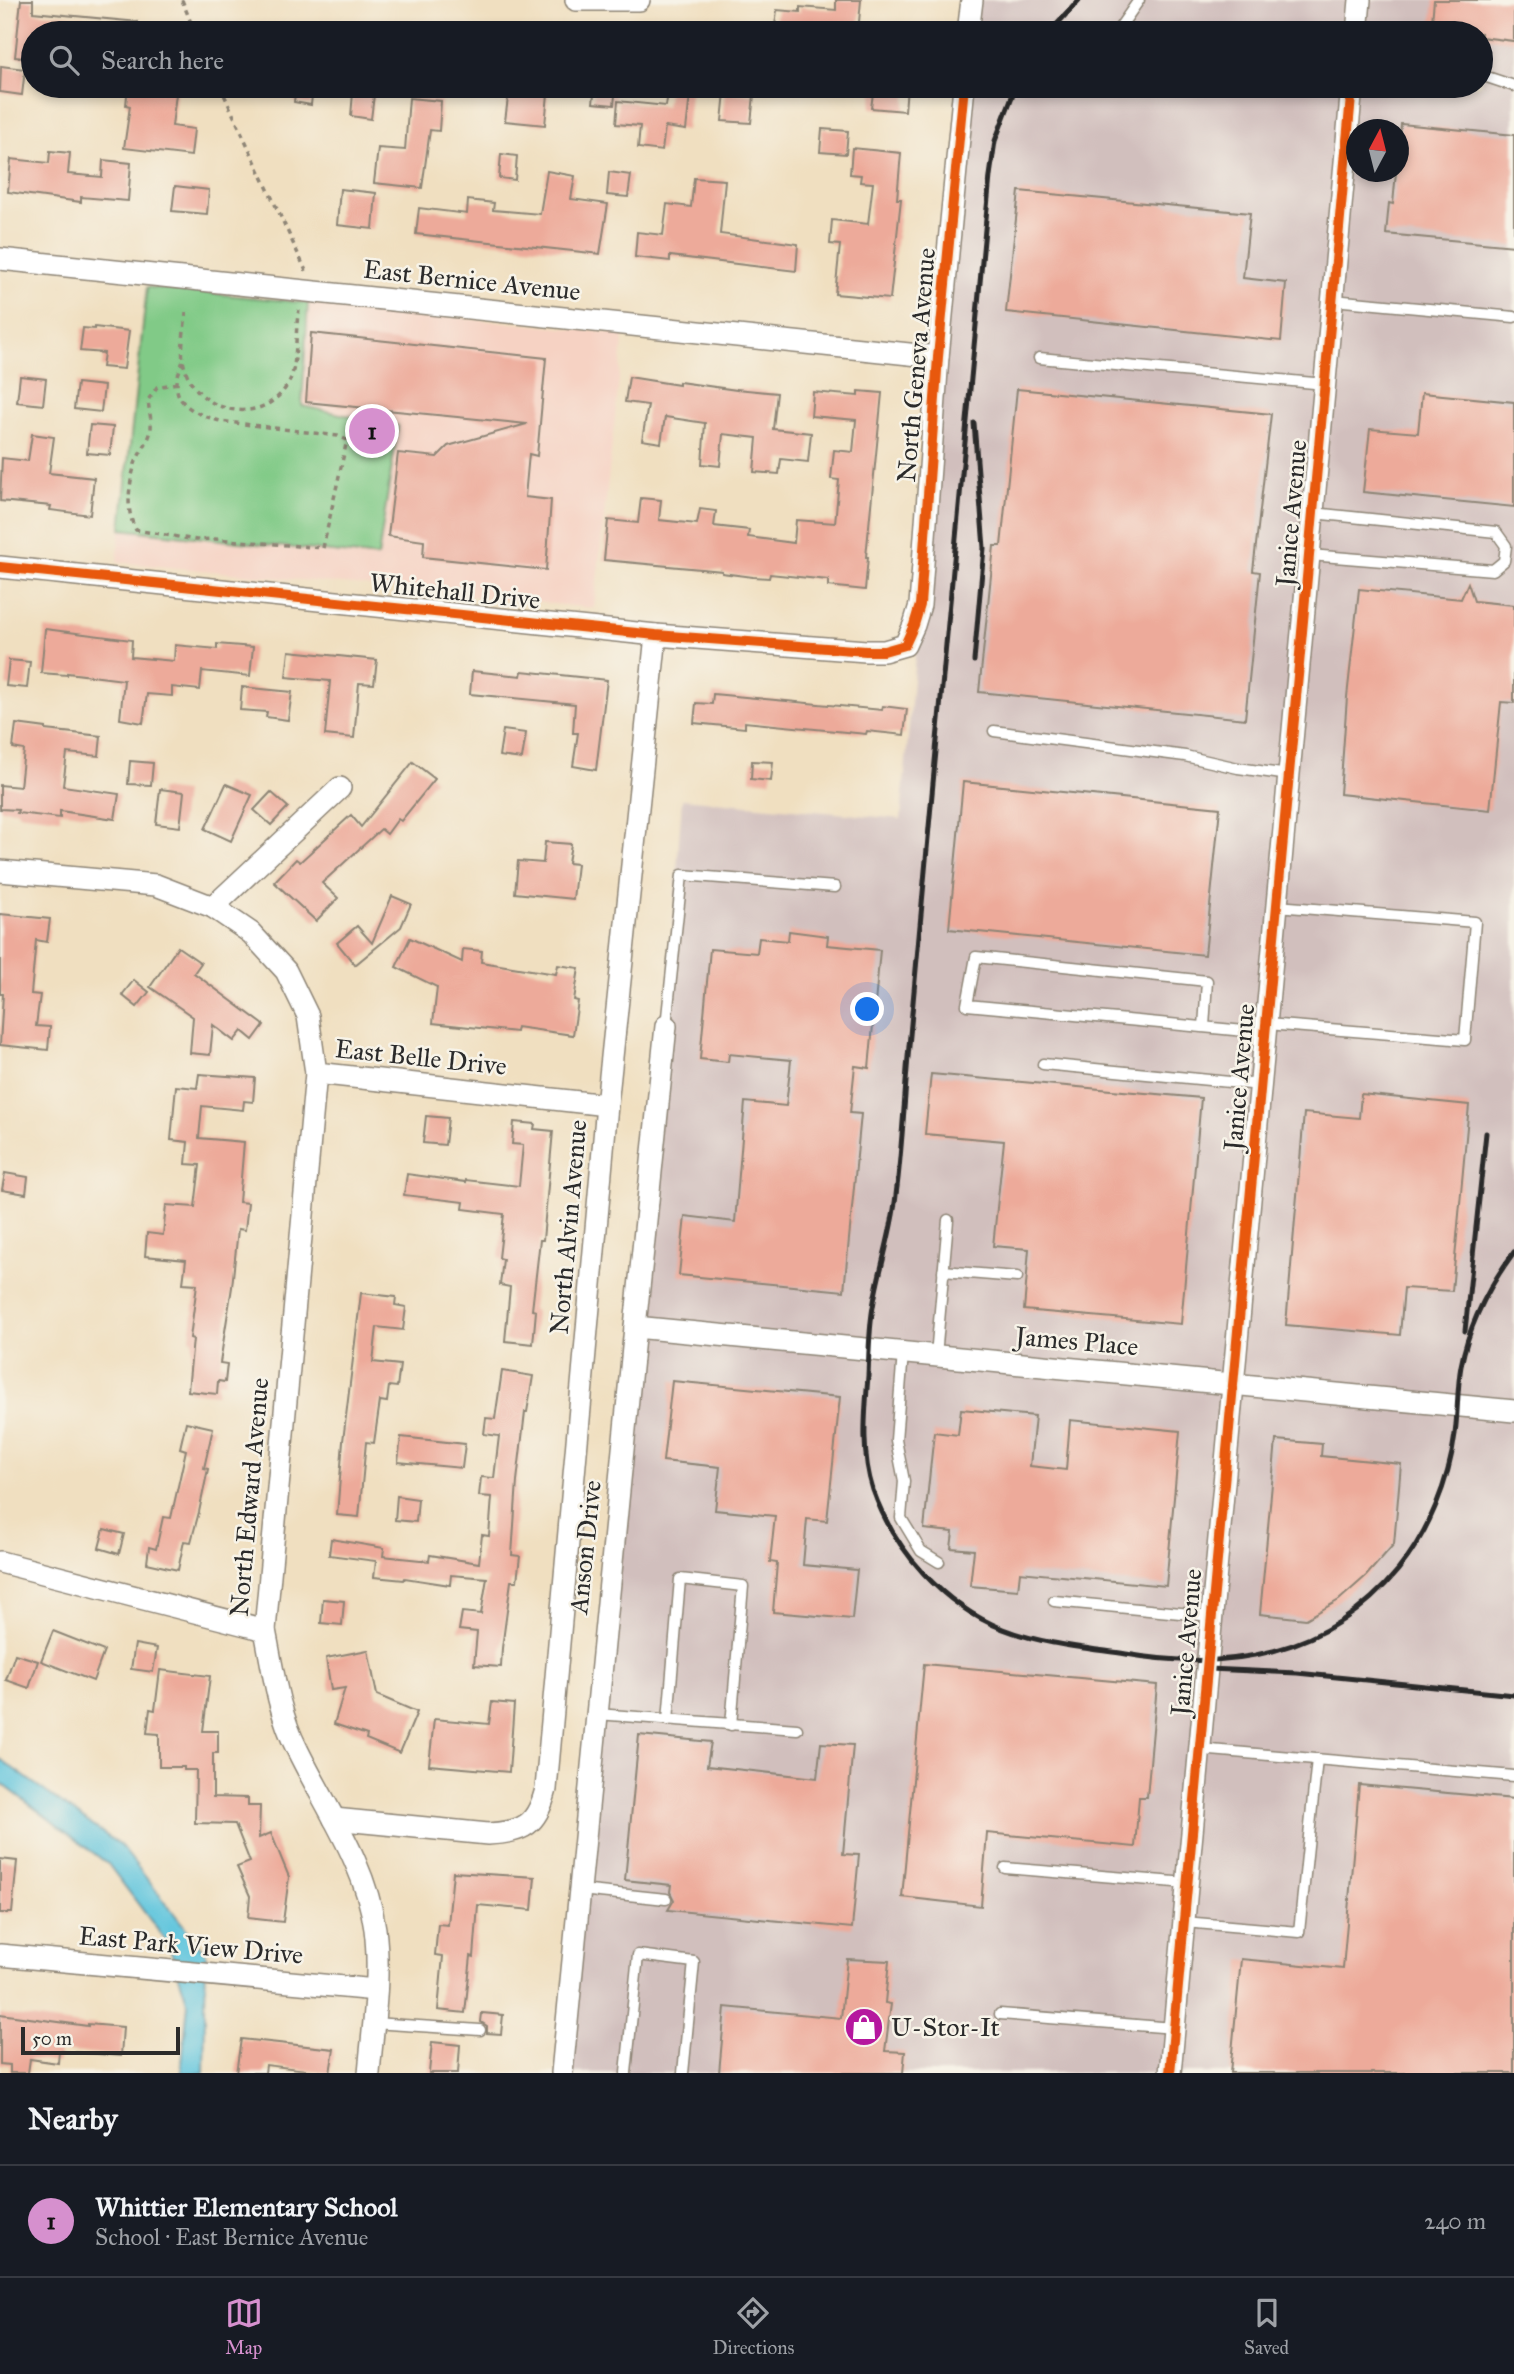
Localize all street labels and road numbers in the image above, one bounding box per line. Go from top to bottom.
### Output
street label: North Geneva Avenue [890,246,942,484]
street label: East Bernice Avenue [362,253,582,307]
street label: Janice Avenue [1268,438,1313,591]
street label: Whitehall Drive [368,566,542,616]
street label: Janice Avenue [1216,1002,1261,1155]
street label: East Belle Drive [334,1032,509,1082]
street label: North Alvin Avenue [543,1118,593,1336]
street label: James Place [1011,1319,1140,1362]
street label: North Edward Avenue [223,1376,275,1618]
street label: Anson Drive [562,1478,608,1616]
street label: Janice Avenue [1163,1567,1208,1720]
street label: East Park View Drive [77,1919,305,1971]

